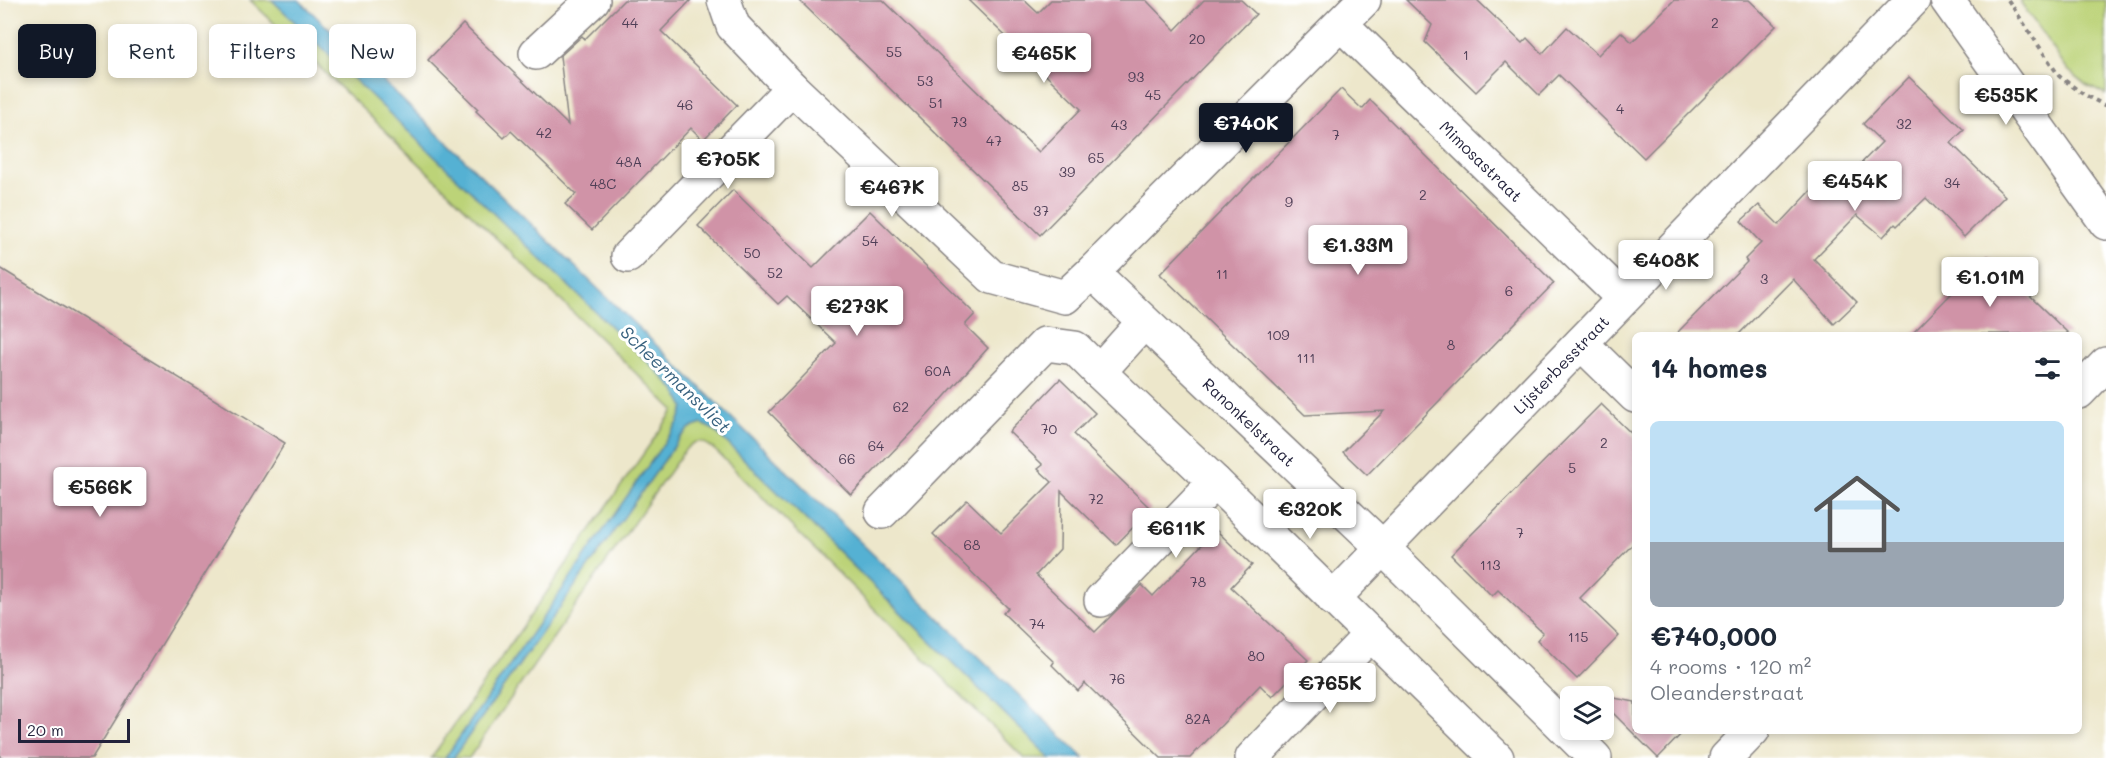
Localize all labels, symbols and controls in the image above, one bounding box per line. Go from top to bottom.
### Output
house number: 44 [622,13,639,32]
house number: 2 [1711,13,1719,32]
chip: Buy [18,24,96,78]
chip: Rent [108,24,197,78]
chip: Filters [209,24,317,78]
chip: New [329,24,416,78]
house number: 20 [1189,29,1206,48]
pin: €465K [1002,33,1086,84]
text: €465K [1011,39,1077,65]
house number: 55 [886,42,902,61]
house number: 1 [1463,45,1469,64]
house number: 93 [1128,67,1144,86]
house number: 53 [917,71,933,90]
pin: €535K [1964,75,2048,126]
text: €535K [1974,81,2038,107]
house number: 45 [1145,85,1161,104]
house number: 51 [929,93,943,112]
house number: 46 [677,95,693,114]
house number: 4 [1616,99,1625,118]
pin: €740K [1204,103,1288,154]
text: €740K [1213,109,1279,135]
house number: 73 [951,112,967,131]
house number: 32 [1896,114,1912,133]
house number: 43 [1111,115,1127,134]
street label: Mimosastraat [1436,116,1527,206]
house number: 42 [536,123,552,142]
house number: 7 [1332,125,1340,144]
house number: 47 [986,131,1002,150]
pin: €705K [686,139,770,190]
text: €705K [695,145,761,171]
house number: 65 [1088,148,1104,167]
house number: 48A [616,152,642,171]
pin: €454K [1813,161,1897,212]
house number: 39 [1059,162,1075,181]
pin: €467K [850,167,934,218]
text: €454K [1822,167,1888,193]
text: €467K [859,173,925,199]
house number: 34 [1944,173,1961,192]
house number: 48C [590,174,616,193]
house number: 85 [1012,176,1028,195]
house number: 2 [1419,185,1427,204]
house number: 9 [1285,192,1293,211]
house number: 37 [1033,201,1049,220]
pin: €1.33M [1309,225,1407,276]
house number: 54 [862,231,879,250]
text: €1.33M [1322,231,1394,257]
pin: €408K [1624,240,1708,291]
house number: 50 [744,243,761,262]
text: €408K [1632,246,1700,272]
pin: €1.01M [1941,257,2039,308]
house number: 52 [767,263,783,282]
text: €1.01M [1955,263,2025,289]
house number: 11 [1216,264,1228,283]
house number: 3 [1760,269,1768,288]
house number: 6 [1505,281,1513,300]
pin: €273K [815,286,899,337]
text: €273K [825,292,889,318]
street label: Lijsterbesstraat [1508,310,1613,418]
water label: Scheermansvliet [615,320,737,438]
house number: 109 [1266,325,1290,344]
house number: 8 [1447,335,1455,354]
house number: 111 [1297,348,1315,367]
text: 14 homes [1650,351,1768,385]
icon: filters [2031,352,2064,385]
house number: 60A [925,361,951,380]
street label: Ranonkelstraat [1199,373,1300,470]
house number: 62 [893,397,909,416]
house number: 70 [1041,419,1058,438]
house number: 2 [1600,433,1608,452]
house number: 64 [868,436,885,455]
house number: 66 [839,449,855,468]
house number: 5 [1568,458,1576,477]
icon: home [1803,460,1911,568]
pin: €566K [58,467,142,518]
text: €566K [67,473,133,499]
house number: 72 [1088,489,1104,508]
pin: €320K [1268,489,1352,540]
text: €320K [1277,495,1343,521]
pin: €611K [1134,508,1218,559]
text: €611K [1146,514,1206,540]
house number: 7 [1516,523,1524,542]
house number: 68 [964,535,980,554]
house number: 113 [1480,555,1500,574]
house number: 78 [1190,572,1206,591]
house number: 74 [1029,614,1046,633]
text: €740,000 [1650,619,1777,653]
house number: 115 [1568,627,1588,646]
house number: 80 [1247,646,1265,665]
text: 4 rooms · 120 m² [1650,653,1811,679]
pin: €765K [1288,663,1372,714]
house number: 76 [1109,669,1125,688]
text: €765K [1298,669,1362,695]
text: Oleanderstraat [1650,679,1804,705]
map controls [1560,686,1614,740]
button: layers [1560,686,1614,740]
house number: 82A [1185,709,1211,728]
scale bar [18,716,130,744]
text: 20 m [27,719,64,740]

